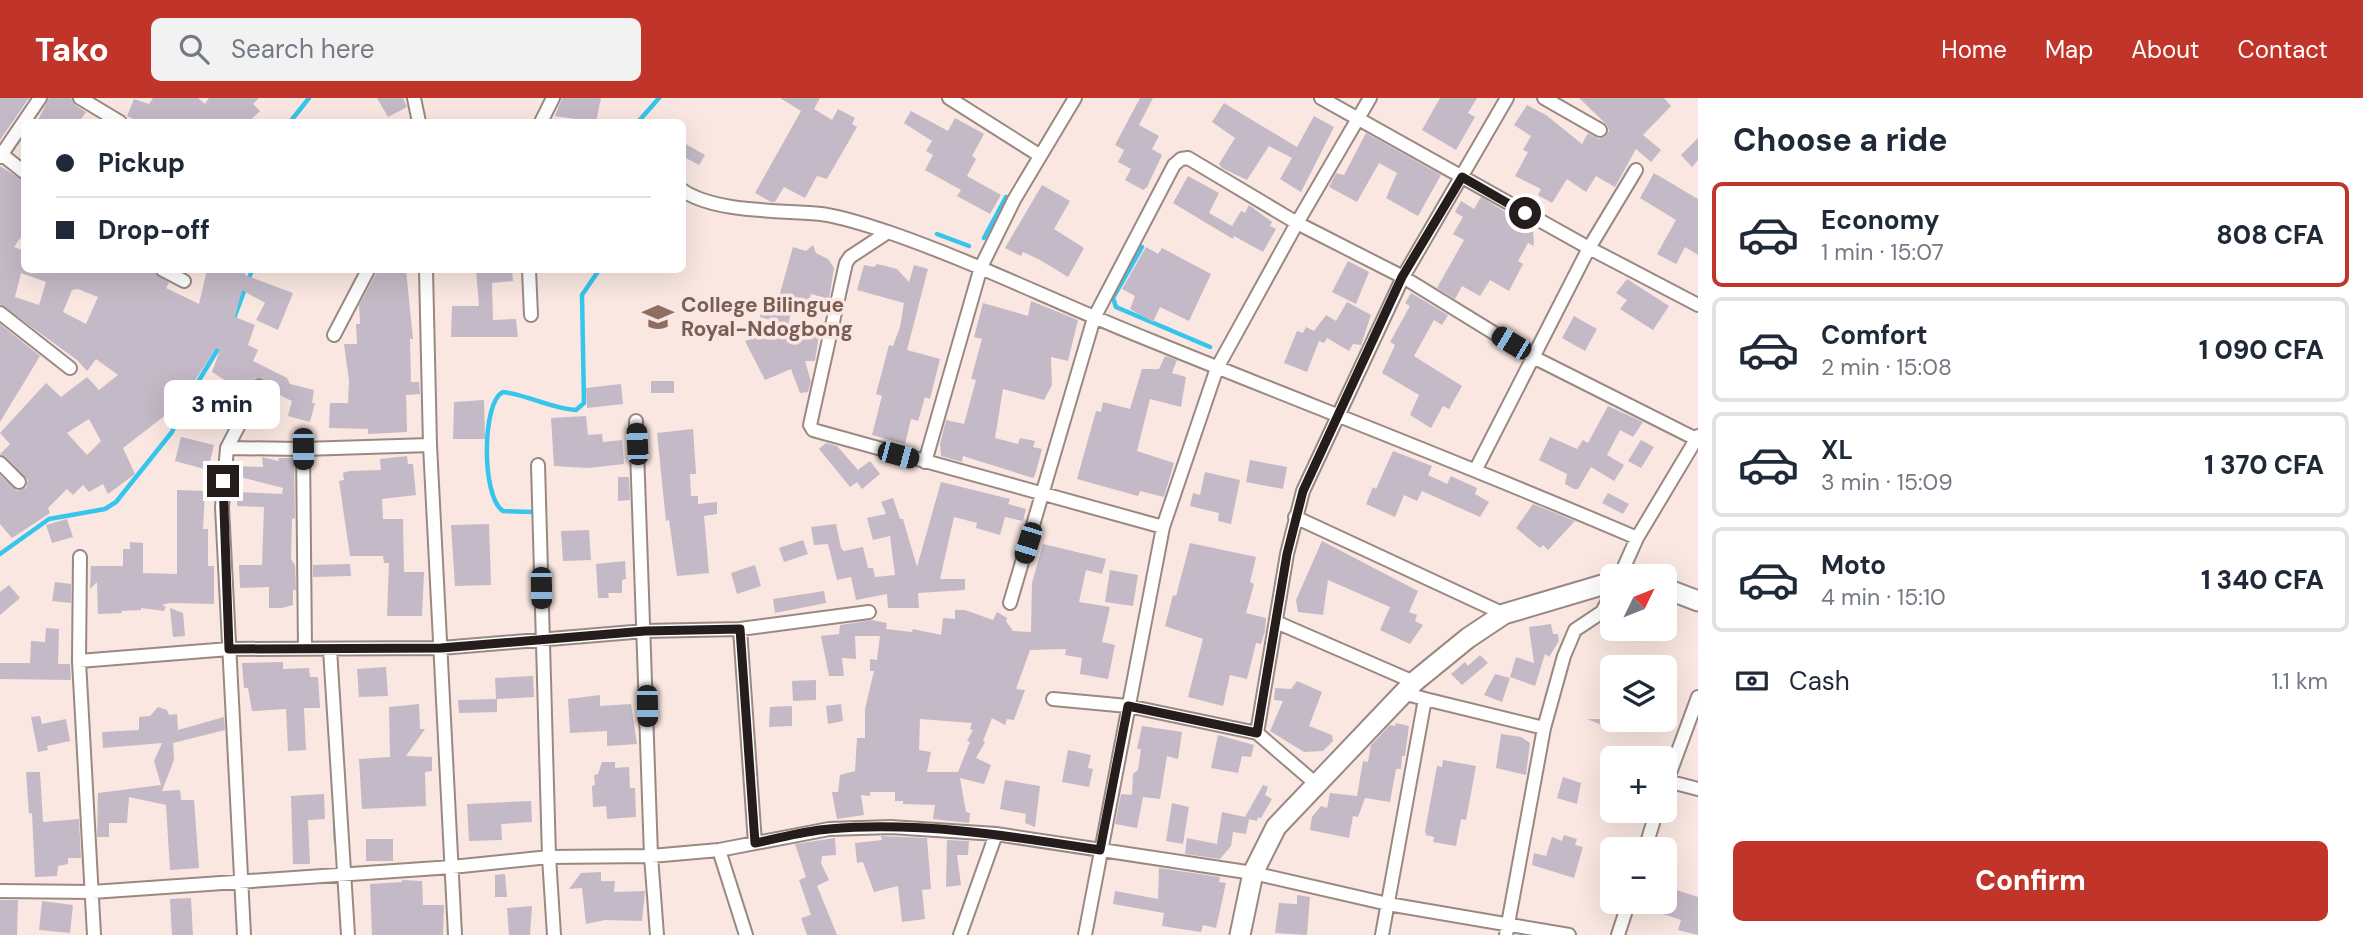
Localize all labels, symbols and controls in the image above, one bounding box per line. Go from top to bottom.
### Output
search box [151,18,641,81]
text: Tako [35,28,109,71]
icon: search [175,30,213,68]
text: Search here [231,32,374,66]
text: Home [1941,34,2007,65]
text: Map [2045,34,2093,65]
text: About [2131,34,2200,65]
text: Contact [2238,34,2328,65]
text: Choose a ride [1733,119,1948,161]
text: Pickup [98,146,185,180]
route start [1509,197,1541,229]
icon: car [1737,203,1800,266]
text: Economy [1821,203,1939,237]
text: Drop-off [98,213,210,247]
text: 808 CFA [2216,218,2324,252]
text: 1 min · 15:07 [1821,237,1944,267]
place label: College Bilingue Royal-Ndogbong [681,291,853,343]
school or university icon: College Bilingue Royal-Ndogbong [641,300,675,334]
icon: car [1737,318,1800,381]
text: Comfort [1821,318,1927,352]
car [1488,323,1535,363]
text: 1 090 CFA [2199,333,2324,367]
text: 2 min · 15:08 [1821,352,1952,382]
callout: 3 min [165,380,281,428]
text: 3 min [191,389,253,419]
car [626,422,649,466]
car [293,428,314,470]
icon: car [1737,433,1800,496]
text: XL [1821,433,1853,467]
car [875,439,922,471]
text: 1 370 CFA [2204,448,2324,482]
route end [207,465,239,497]
text: 3 min · 15:09 [1821,467,1953,497]
car [1012,520,1045,566]
icon: car [1737,548,1800,611]
text: Moto [1821,548,1886,582]
text: 1 340 CFA [2201,563,2324,597]
north arrow [1600,564,1676,640]
map controls [1600,564,1677,914]
car [531,567,552,609]
text: 4 min · 15:10 [1821,582,1946,612]
button: layers [1600,655,1677,732]
icon: cash [1733,662,1771,700]
text: Cash [1789,664,1850,698]
text: 1.1 km [2271,666,2328,696]
car [637,685,658,727]
button: + [1600,746,1677,823]
button: − [1600,837,1677,914]
button: Confirm [1733,841,2328,921]

